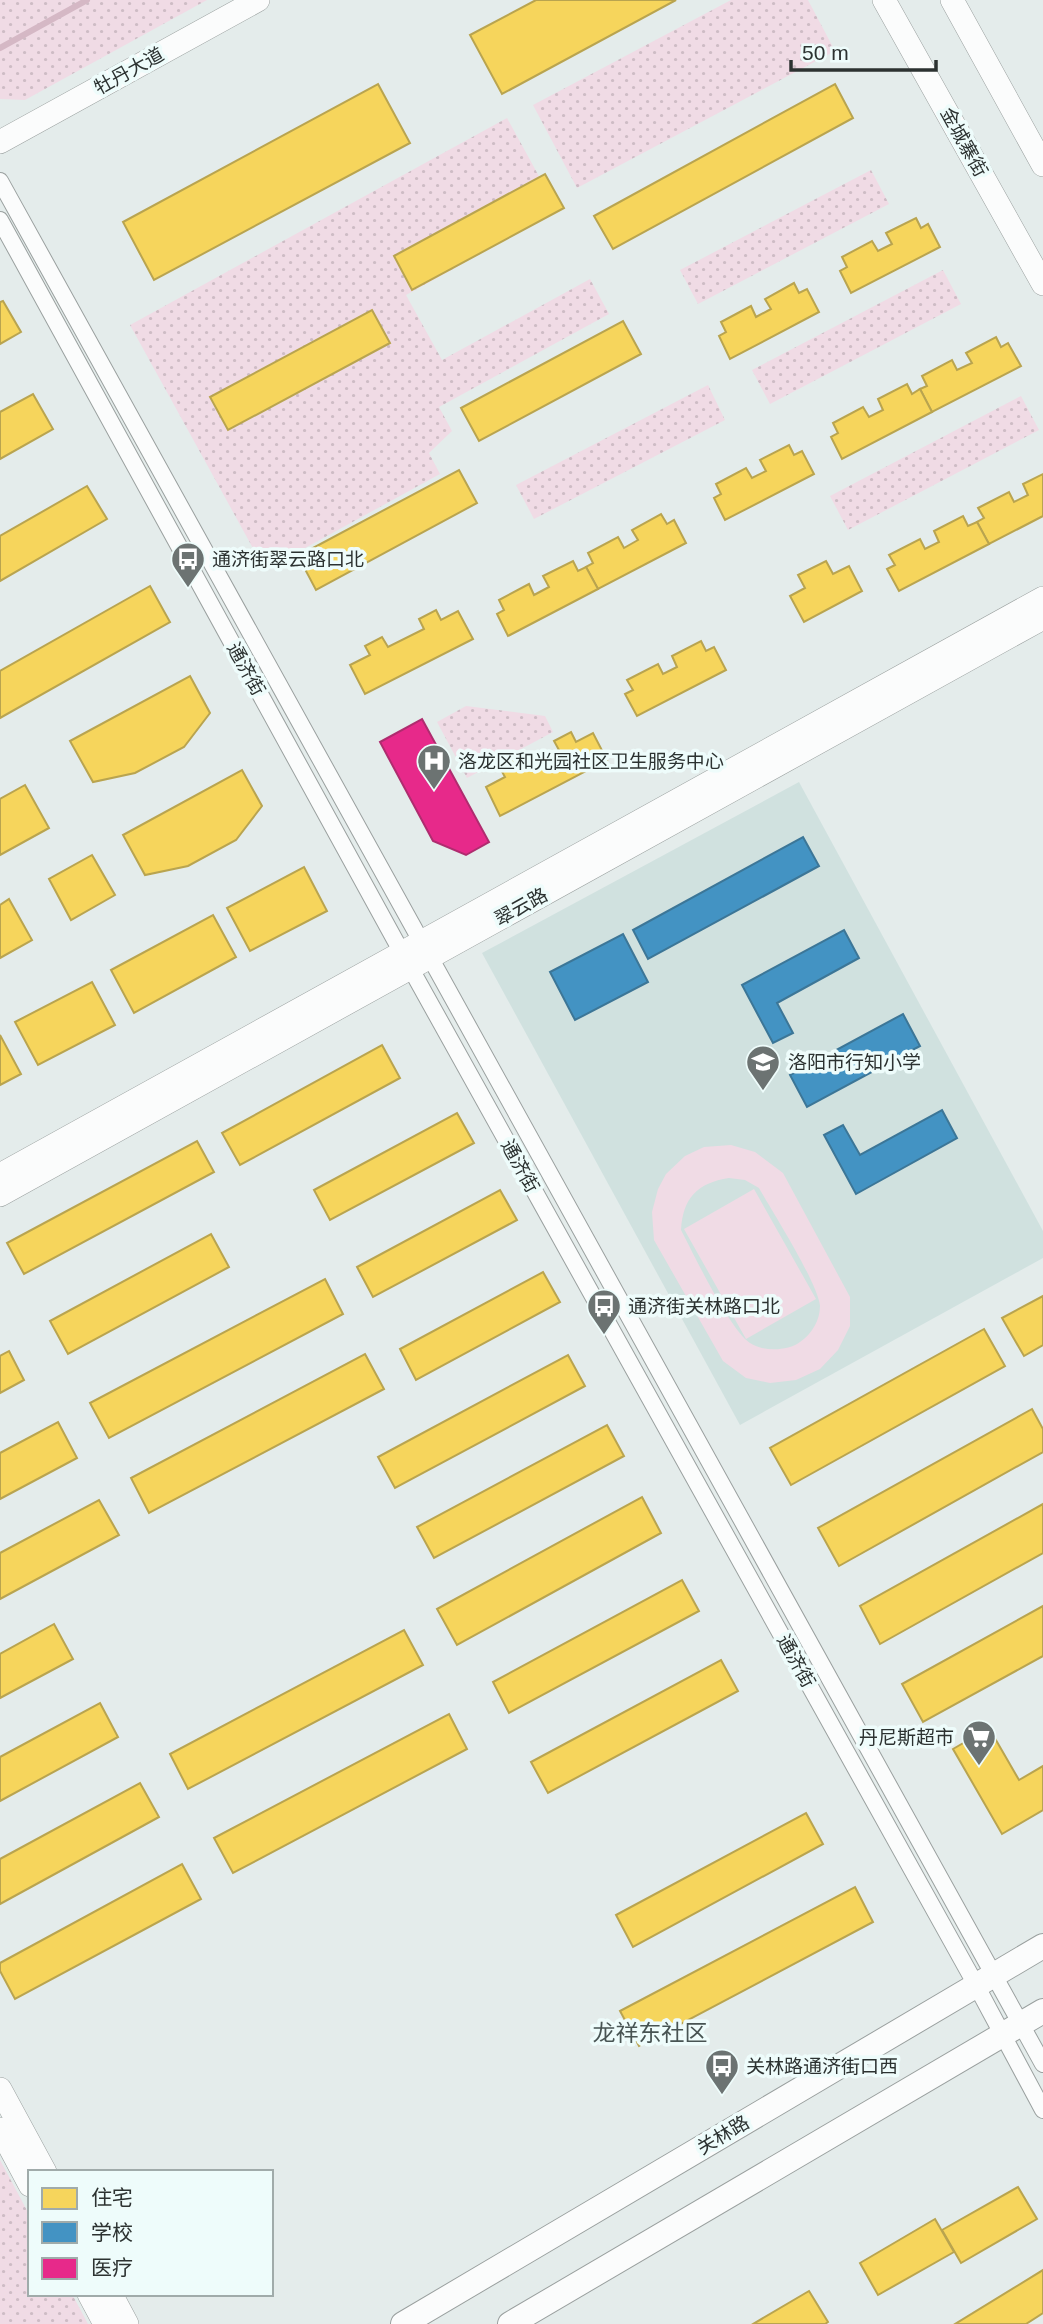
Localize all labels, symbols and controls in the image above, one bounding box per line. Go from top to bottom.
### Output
scale bar [791,28,936,72]
text: 50 m [802,41,849,64]
street label: 牡丹大道 [91,43,167,99]
street label: 金城寨街 [936,104,992,180]
bus stop icon: 通济街翠云路口北 [169,540,207,589]
place label: 通济街翠云路口北 [212,549,364,570]
street label: 通济街 [223,639,269,699]
hospital icon: 洛龙区和光园社区卫生服务中心 [415,742,453,791]
place label: 洛龙区和光园社区卫生服务中心 [458,751,724,772]
street label: 翠云路 [491,884,551,930]
school or university icon: 洛阳市行知小学 [744,1043,782,1092]
place label: 洛阳市行知小学 [788,1052,921,1073]
street label: 通济街 [497,1136,543,1196]
bus stop icon: 通济街关林路口北 [585,1287,623,1336]
place label: 通济街关林路口北 [628,1296,780,1317]
street label: 通济街 [773,1631,819,1691]
supermarket icon: 丹尼斯超市 [960,1718,998,1767]
place label: 丹尼斯超市 [859,1727,954,1748]
district label: 龙祥东社区 [593,2020,708,2046]
bus stop icon: 关林路通济街口西 [703,2047,741,2096]
place label: 关林路通济街口西 [746,2056,898,2077]
street label: 关林路 [693,2111,753,2159]
legend [28,2170,273,2296]
text: 住宅 [91,2186,133,2209]
text: 学校 [91,2221,133,2244]
text: 医疗 [91,2256,133,2279]

